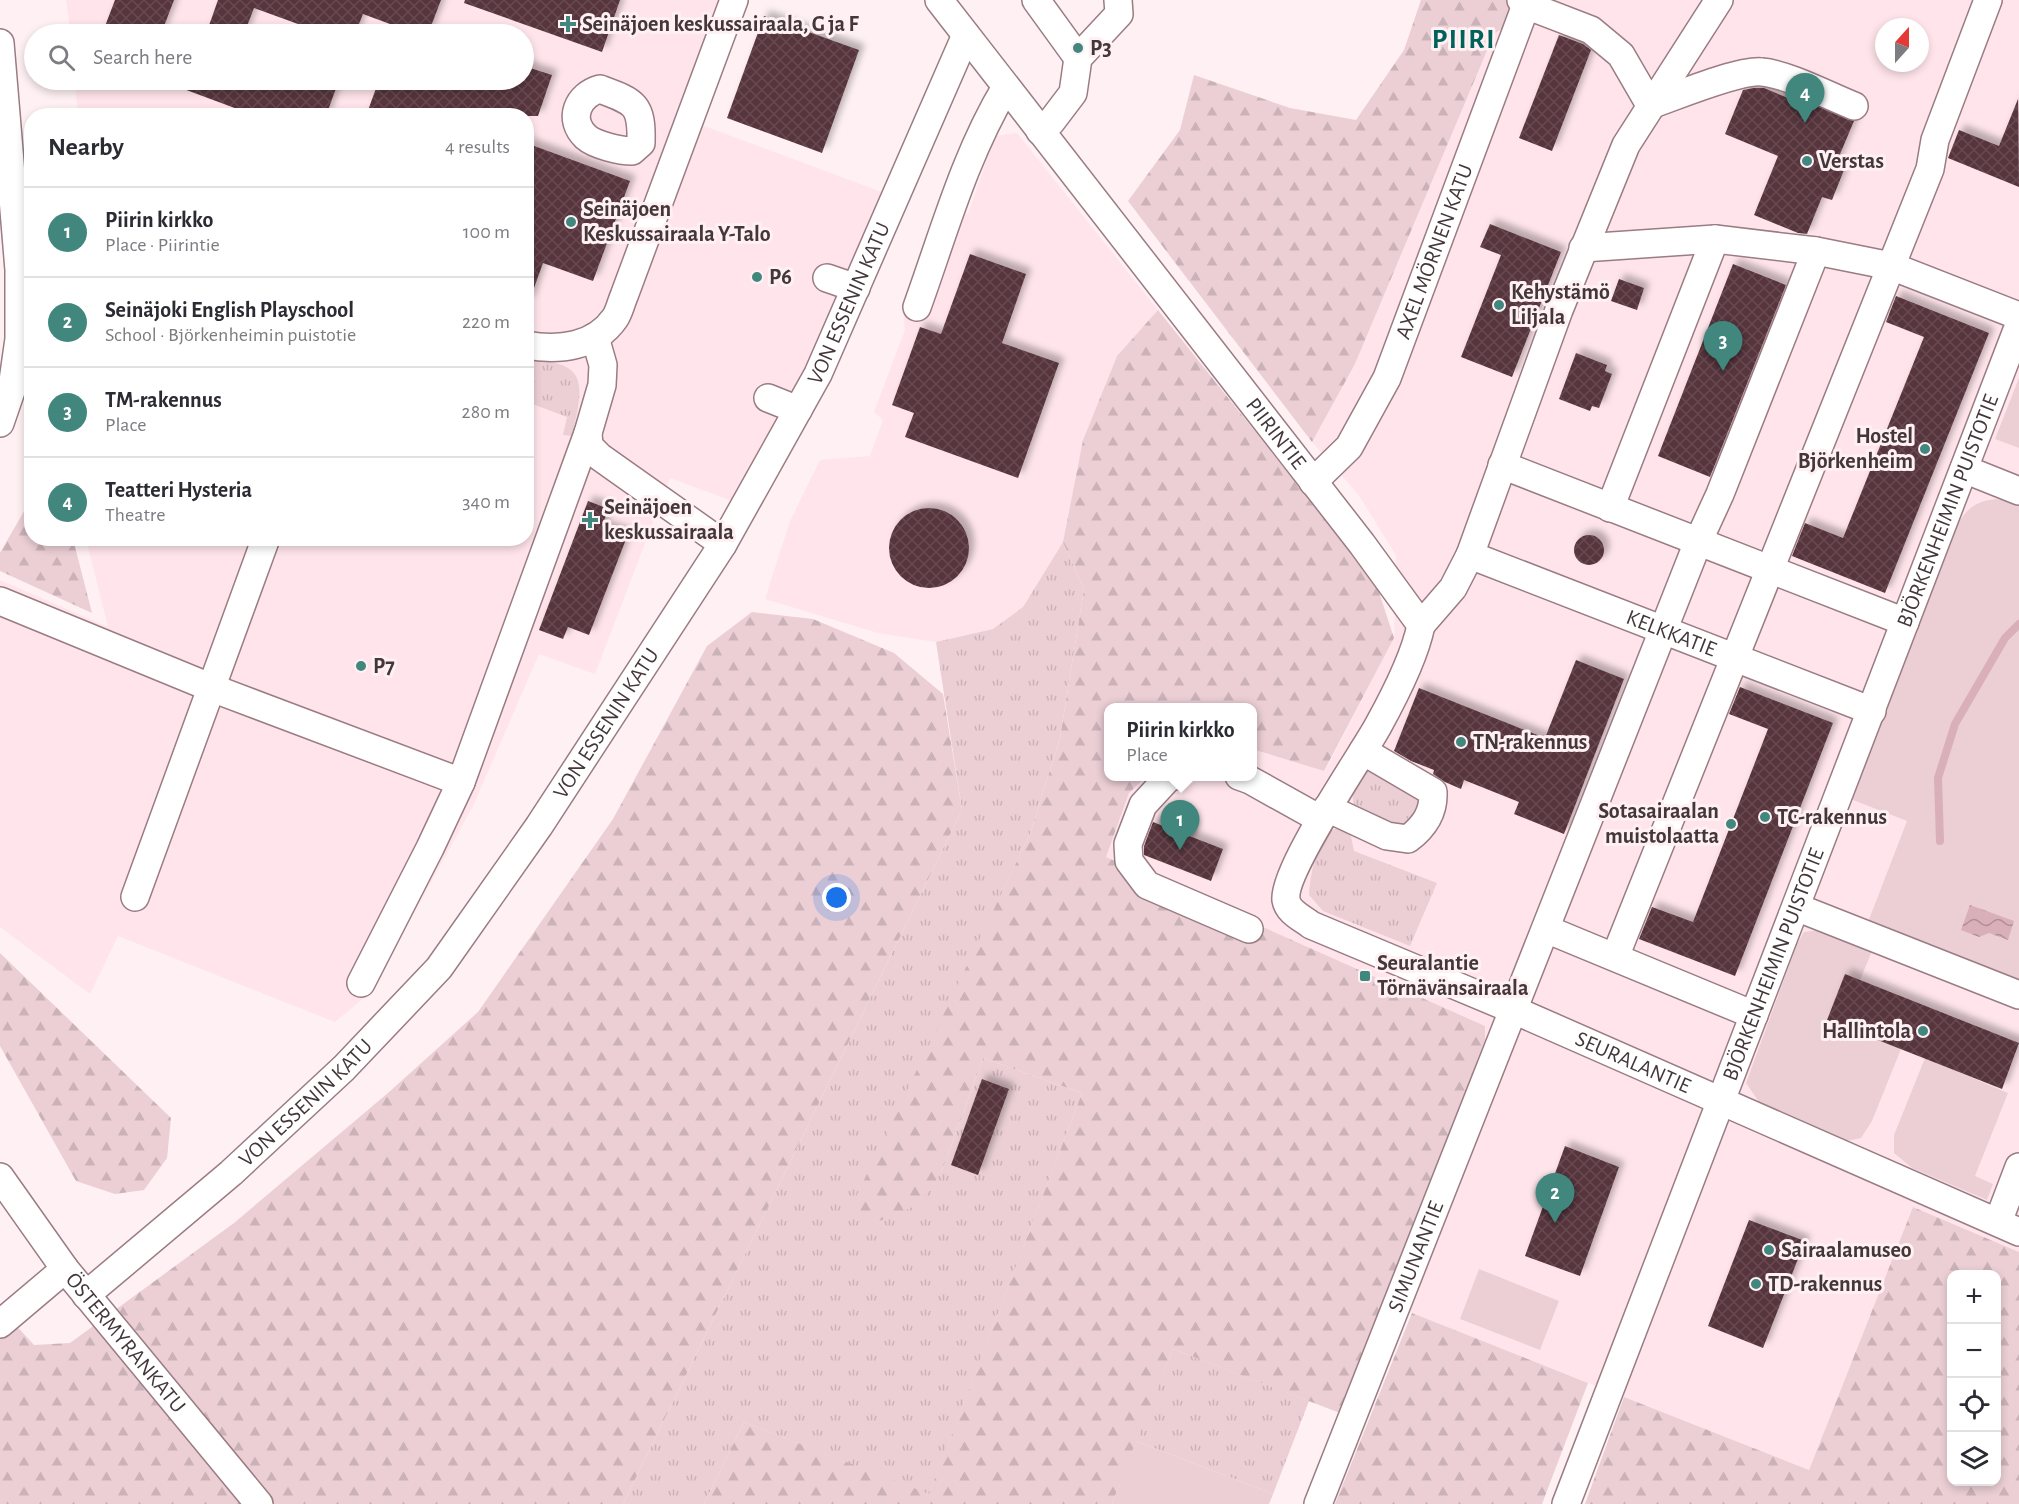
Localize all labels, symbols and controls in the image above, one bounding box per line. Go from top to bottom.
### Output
place label: Seinäjoen keskussairaala, G ja F [582,13,859,36]
marker: Seinäjoen keskussairaala, G ja F [559,15,577,33]
north arrow [1875,18,1929,72]
search box [24,24,534,90]
district label: PIIRI [1432,26,1496,54]
place label: P3 [1090,37,1112,59]
icon: search [45,41,78,74]
marker: P3 [1071,41,1085,55]
text: Search here [93,46,192,68]
pin: 4 [1786,74,1824,123]
text: Nearby [48,134,124,160]
text: 4 results [445,137,510,157]
place label: Verstas [1819,150,1884,172]
marker: Verstas [1800,154,1814,168]
street label: AXEL MÖRNEN KATU [1392,161,1477,342]
place label: Seinäjoen Keskussairaala Y-Talo [583,198,771,245]
text: Piirin kirkko [105,209,213,231]
marker: Seinäjoen Keskussairaala Y-Talo [564,215,578,229]
street label: VON ESSENIN KATU [804,219,894,388]
text: 1 [64,222,71,242]
text: 100 m [463,222,510,242]
text: Place · Piirintie [105,235,220,255]
place label: P6 [769,266,792,288]
marker: P6 [750,270,764,284]
place label: Kehystämö Liljala [1511,281,1610,329]
marker: Kehystämö Liljala [1492,298,1506,312]
text: Seinäjoki English Playschool [105,299,354,321]
text: 2 [63,312,72,332]
text: 220 m [462,312,510,332]
pin: 3 [1704,322,1742,371]
text: School · Björkenheimin puistotie [105,325,356,345]
text: TM-rakennus [105,389,222,411]
street label: BJÖRKENHEIMIN PUISTOTIE [1893,391,2002,630]
street label: PIIRINTIE [1242,394,1311,473]
text: 3 [63,402,72,422]
text: 280 m [462,402,510,422]
text: Place [105,415,146,435]
place label: Hostel Björkenheim [1798,425,1913,473]
marker: Hostel Björkenheim [1918,442,1932,456]
text: Teatteri Hysteria [105,479,252,501]
text: 4 [62,492,73,512]
text: 340 m [462,492,510,512]
place label: Seinäjoen keskussairaala [604,496,734,543]
text: Theatre [105,505,166,525]
marker: Seinäjoen keskussairaala [581,511,599,529]
street label: KELKKATIE [1623,606,1720,661]
street label: VON ESSENIN KATU [549,644,663,802]
place label: P7 [373,655,395,677]
marker: P7 [354,659,368,673]
popup [1104,703,1257,781]
text: Piirin kirkko [1126,719,1235,741]
place label: TN-rakennus [1473,731,1587,753]
marker: TN-rakennus [1454,735,1468,749]
text: Place [1126,745,1168,765]
pin: 1 [1160,800,1200,850]
place label: Sotasairaalan muistolaatta [1598,800,1719,847]
place label: TC-rakennus [1777,806,1887,828]
marker: TC-rakennus [1758,810,1772,824]
marker: Sotasairaalan muistolaatta [1724,817,1738,831]
street label: BJÖRKENHEIMIN PUISTOTIE [1719,845,1828,1084]
your location [822,883,851,912]
place label: Seuralantie Törnävänsairaala [1377,952,1529,999]
marker: Seuralantie Törnävänsairaala [1358,969,1372,983]
place label: Hallintola [1822,1020,1911,1042]
marker: Hallintola [1916,1024,1930,1038]
street label: SEURALANTIE [1572,1027,1694,1097]
street label: VON ESSENIN KATU [235,1035,376,1171]
pin: 2 [1536,1174,1574,1223]
street label: SIMUNANTIE [1384,1198,1448,1315]
place label: Sairaalamuseo [1781,1239,1912,1261]
marker: Sairaalamuseo [1762,1243,1776,1257]
street label: ÖSTERMYRANKATU [62,1268,190,1417]
map controls [1947,1270,2001,1486]
button: + [1947,1270,2001,1324]
place label: TD-rakennus [1768,1273,1882,1295]
marker: TD-rakennus [1749,1277,1763,1291]
button: − [1947,1324,2001,1378]
button: locate [1947,1378,2001,1432]
button: layers [1947,1432,2001,1486]

